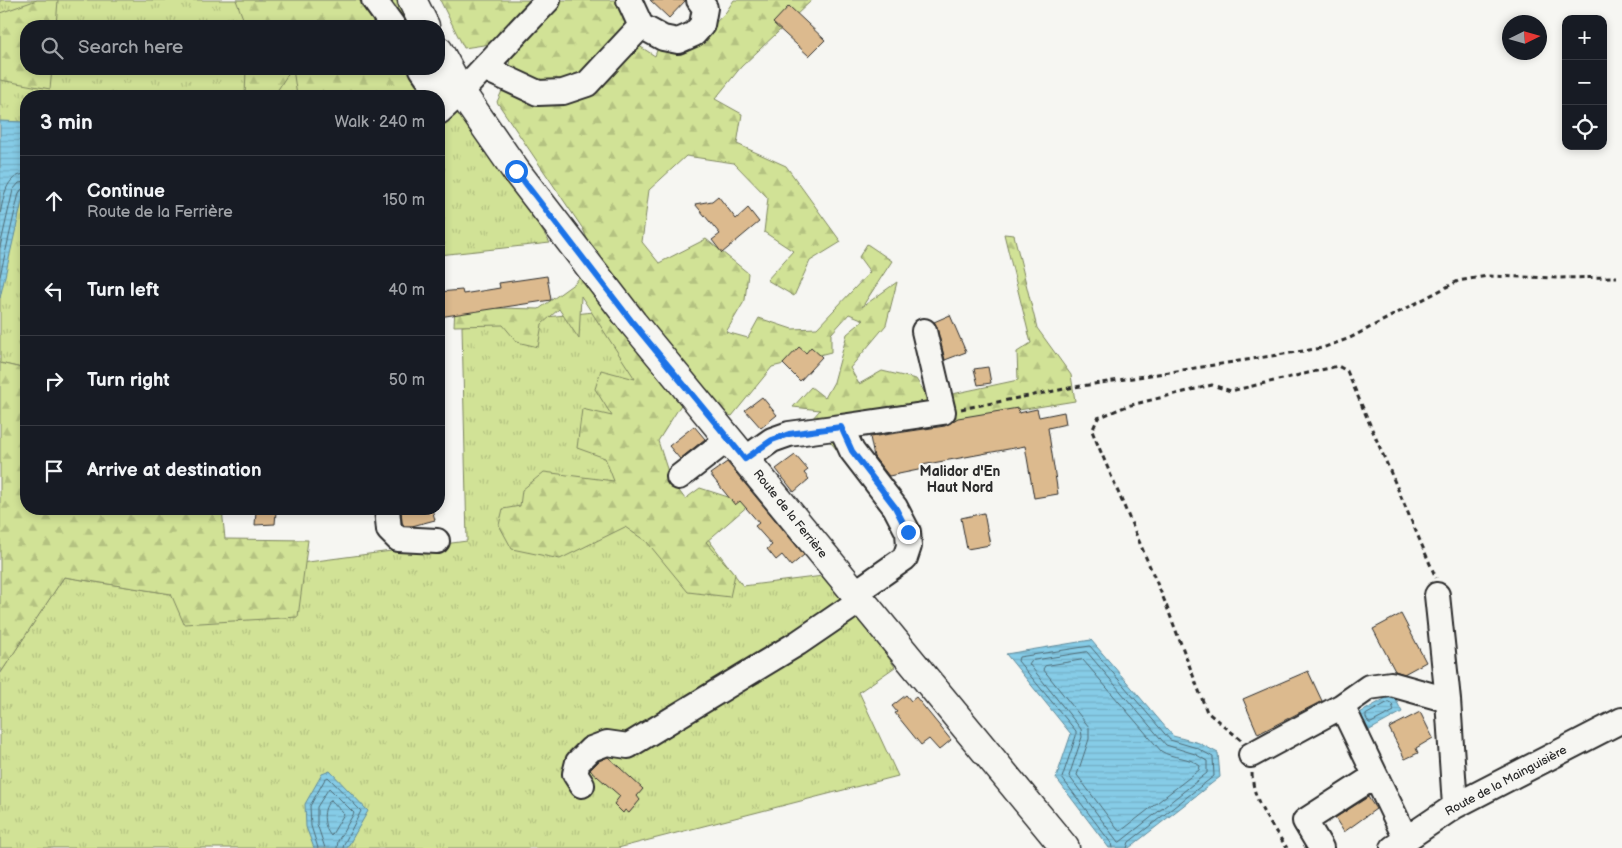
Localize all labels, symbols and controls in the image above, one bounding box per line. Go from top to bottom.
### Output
north arrow [1502,15,1547,60]
map controls [1562,15,1607,150]
button: + [1562,15,1607,60]
search box [20,20,445,75]
icon: search [38,34,66,62]
text: Search here [78,36,183,59]
button: − [1562,60,1607,105]
button: locate [1562,105,1607,150]
text: 3 min [40,110,93,135]
text: Walk · 240 m [335,113,425,132]
route start [505,160,528,183]
text: Continue [87,180,165,203]
icon: ahead [40,187,68,215]
text: 150 m [383,191,425,210]
text: Route de la Ferrière [87,203,233,222]
icon: left [40,277,68,305]
text: Turn left [87,279,159,302]
text: 40 m [388,281,425,300]
icon: right [40,367,68,395]
text: Turn right [87,369,170,392]
text: 50 m [389,371,425,390]
icon: arrive [40,457,68,485]
text: Arrive at destination [87,459,262,482]
district label: Malidor d'En Haut Nord [920,463,1001,496]
street label: Route de la Ferrière [750,467,830,561]
route end [897,521,920,544]
street label: Route de la Mainguisière [1443,743,1569,819]

